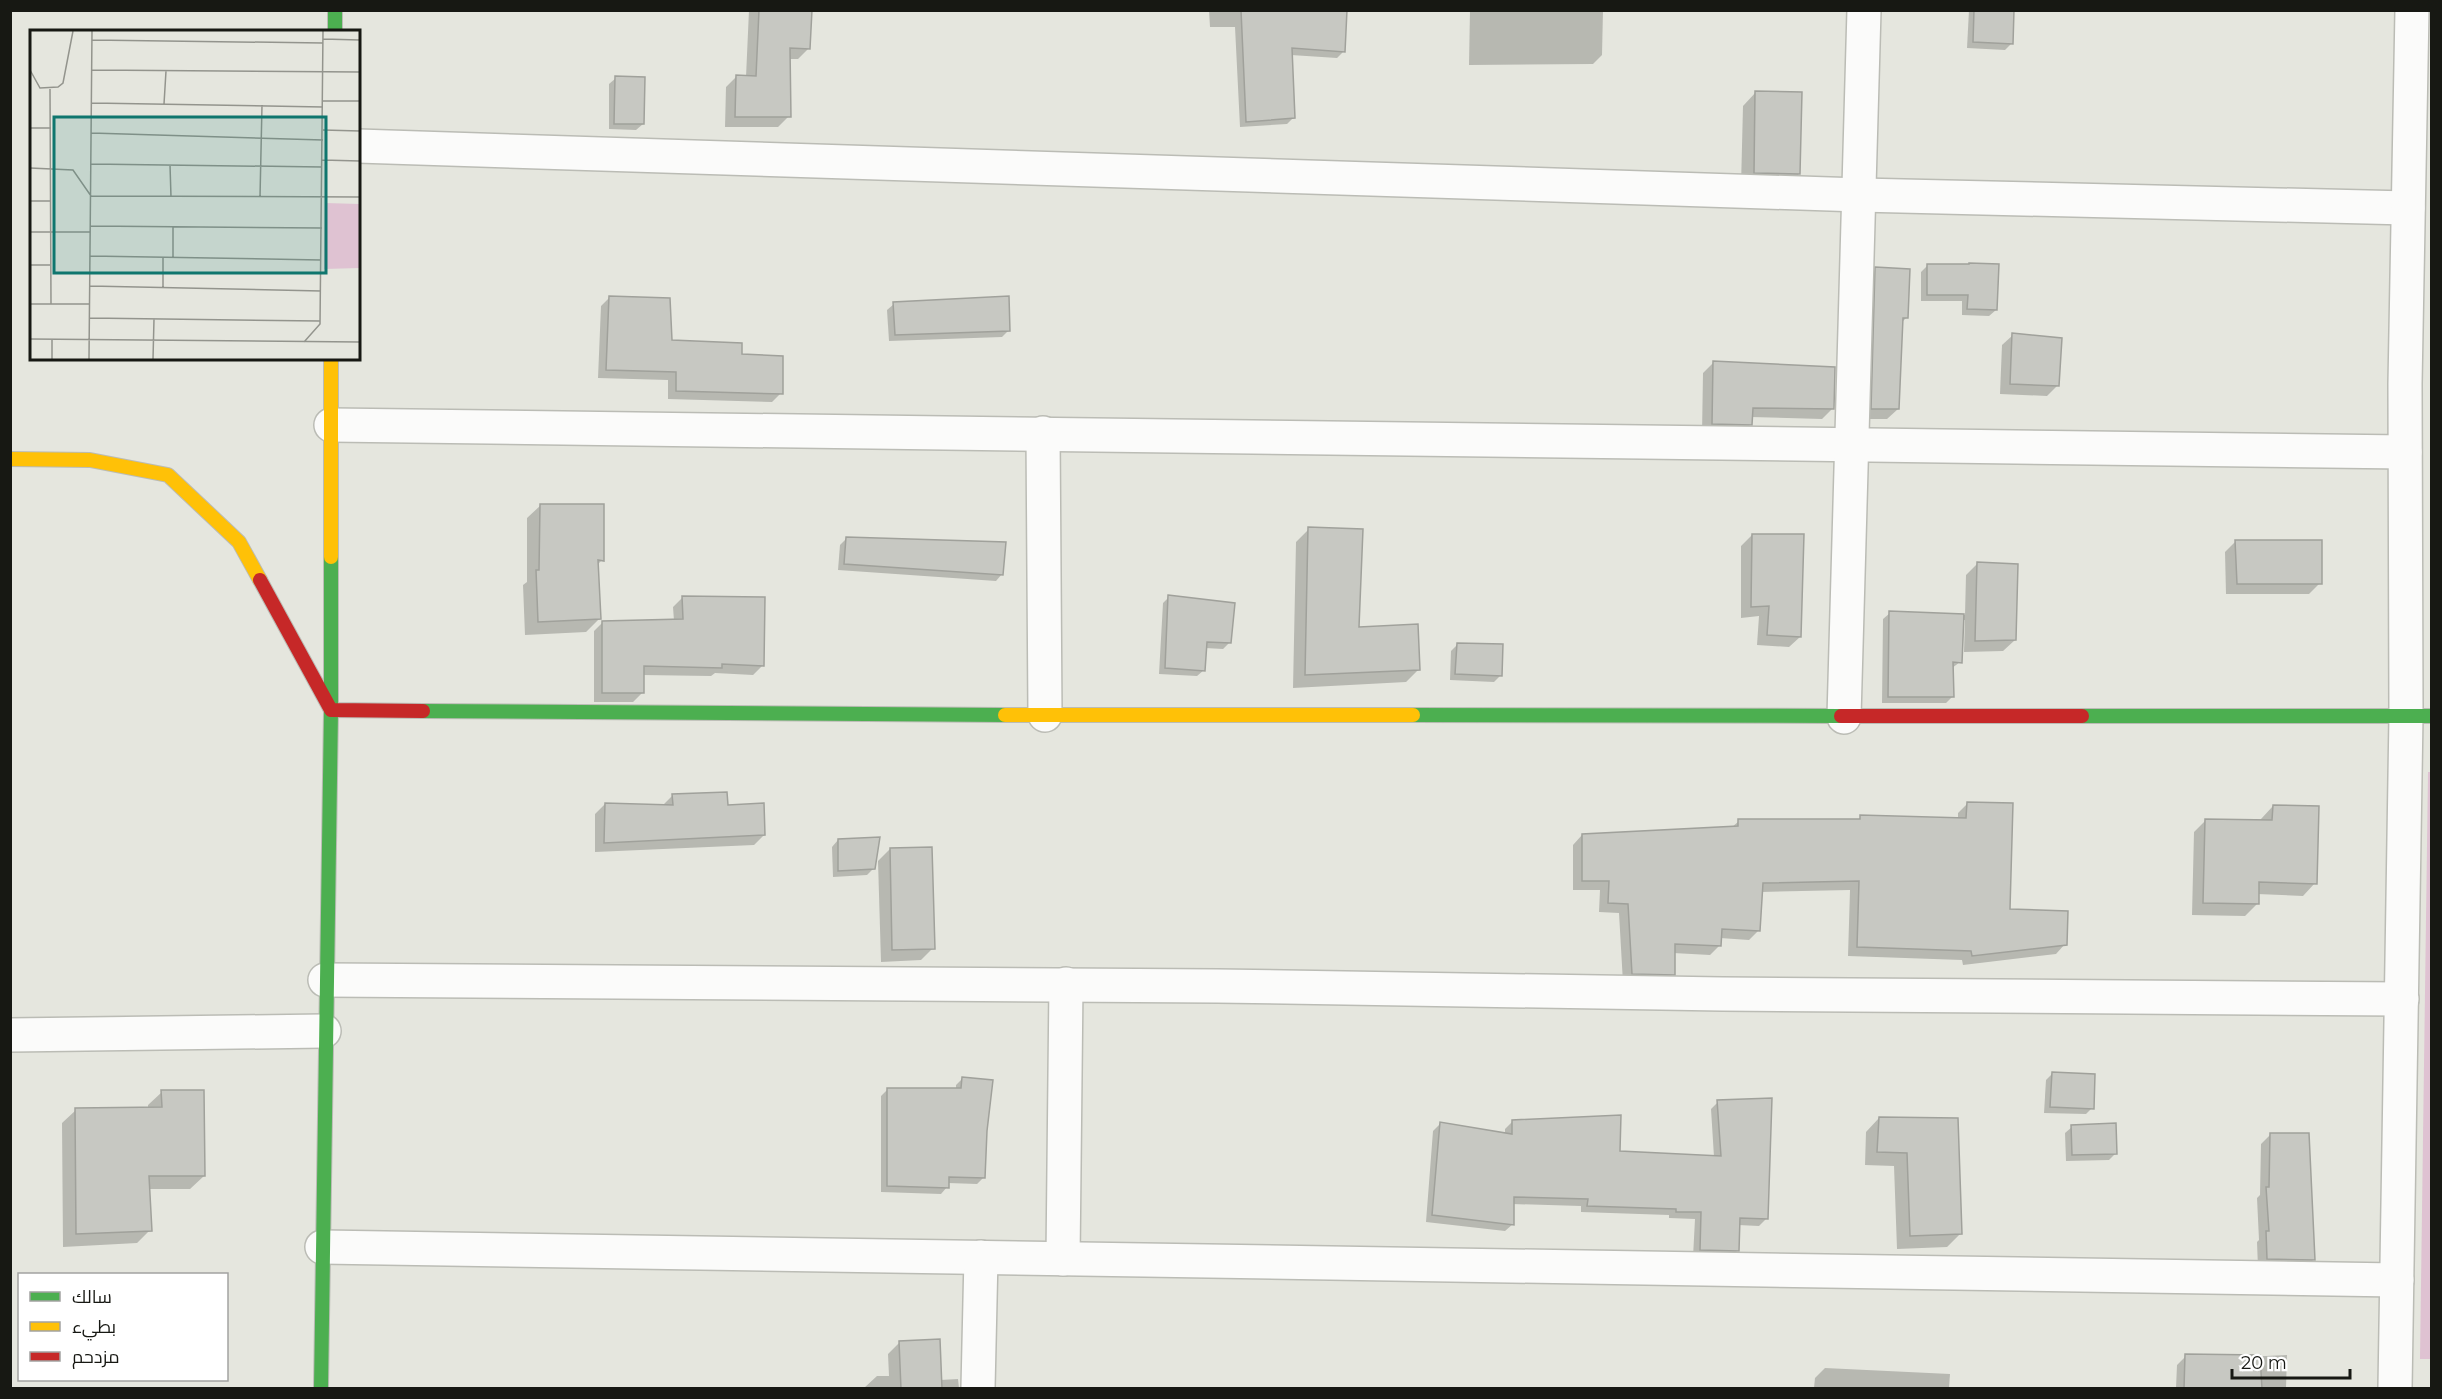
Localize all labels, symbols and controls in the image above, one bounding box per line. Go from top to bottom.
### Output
inset map [30,30,360,360]
legend [18,1273,228,1381]
text: سالك [72,1286,112,1308]
text: بطيء [72,1316,116,1341]
scale bar [2232,1342,2350,1380]
text: مزدحم [72,1346,120,1369]
text: 20 m [2241,1352,2287,1374]

